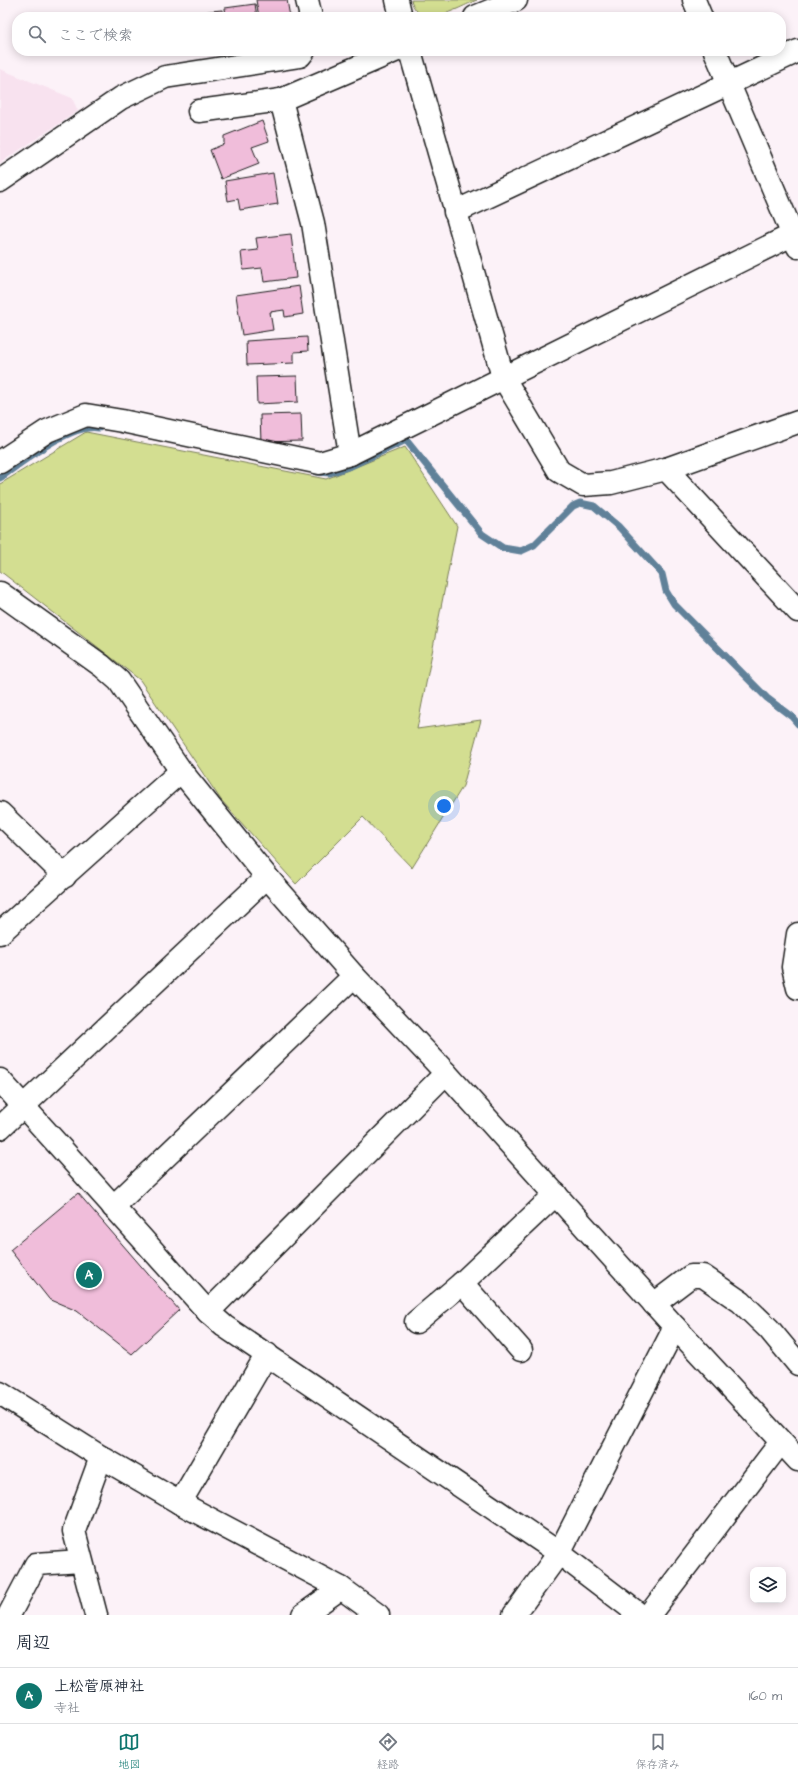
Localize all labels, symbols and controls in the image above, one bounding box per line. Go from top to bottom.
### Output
search box [12,12,786,56]
icon: search [26,23,48,45]
text: ここで検索 [58,25,133,46]
your location [434,796,454,816]
pin: A [76,1260,102,1290]
map controls [750,1567,786,1603]
button: layers [750,1567,786,1603]
text: 周辺 [16,1631,50,1655]
text: 上松菅原神社 [54,1676,144,1697]
text: A [25,1687,33,1705]
text: 160 m [749,1687,782,1705]
text: 寺社 [54,1699,80,1717]
tab: 地図 [118,1731,140,1772]
tab: 経路 [377,1731,399,1772]
tab: 保存済み [636,1731,680,1772]

